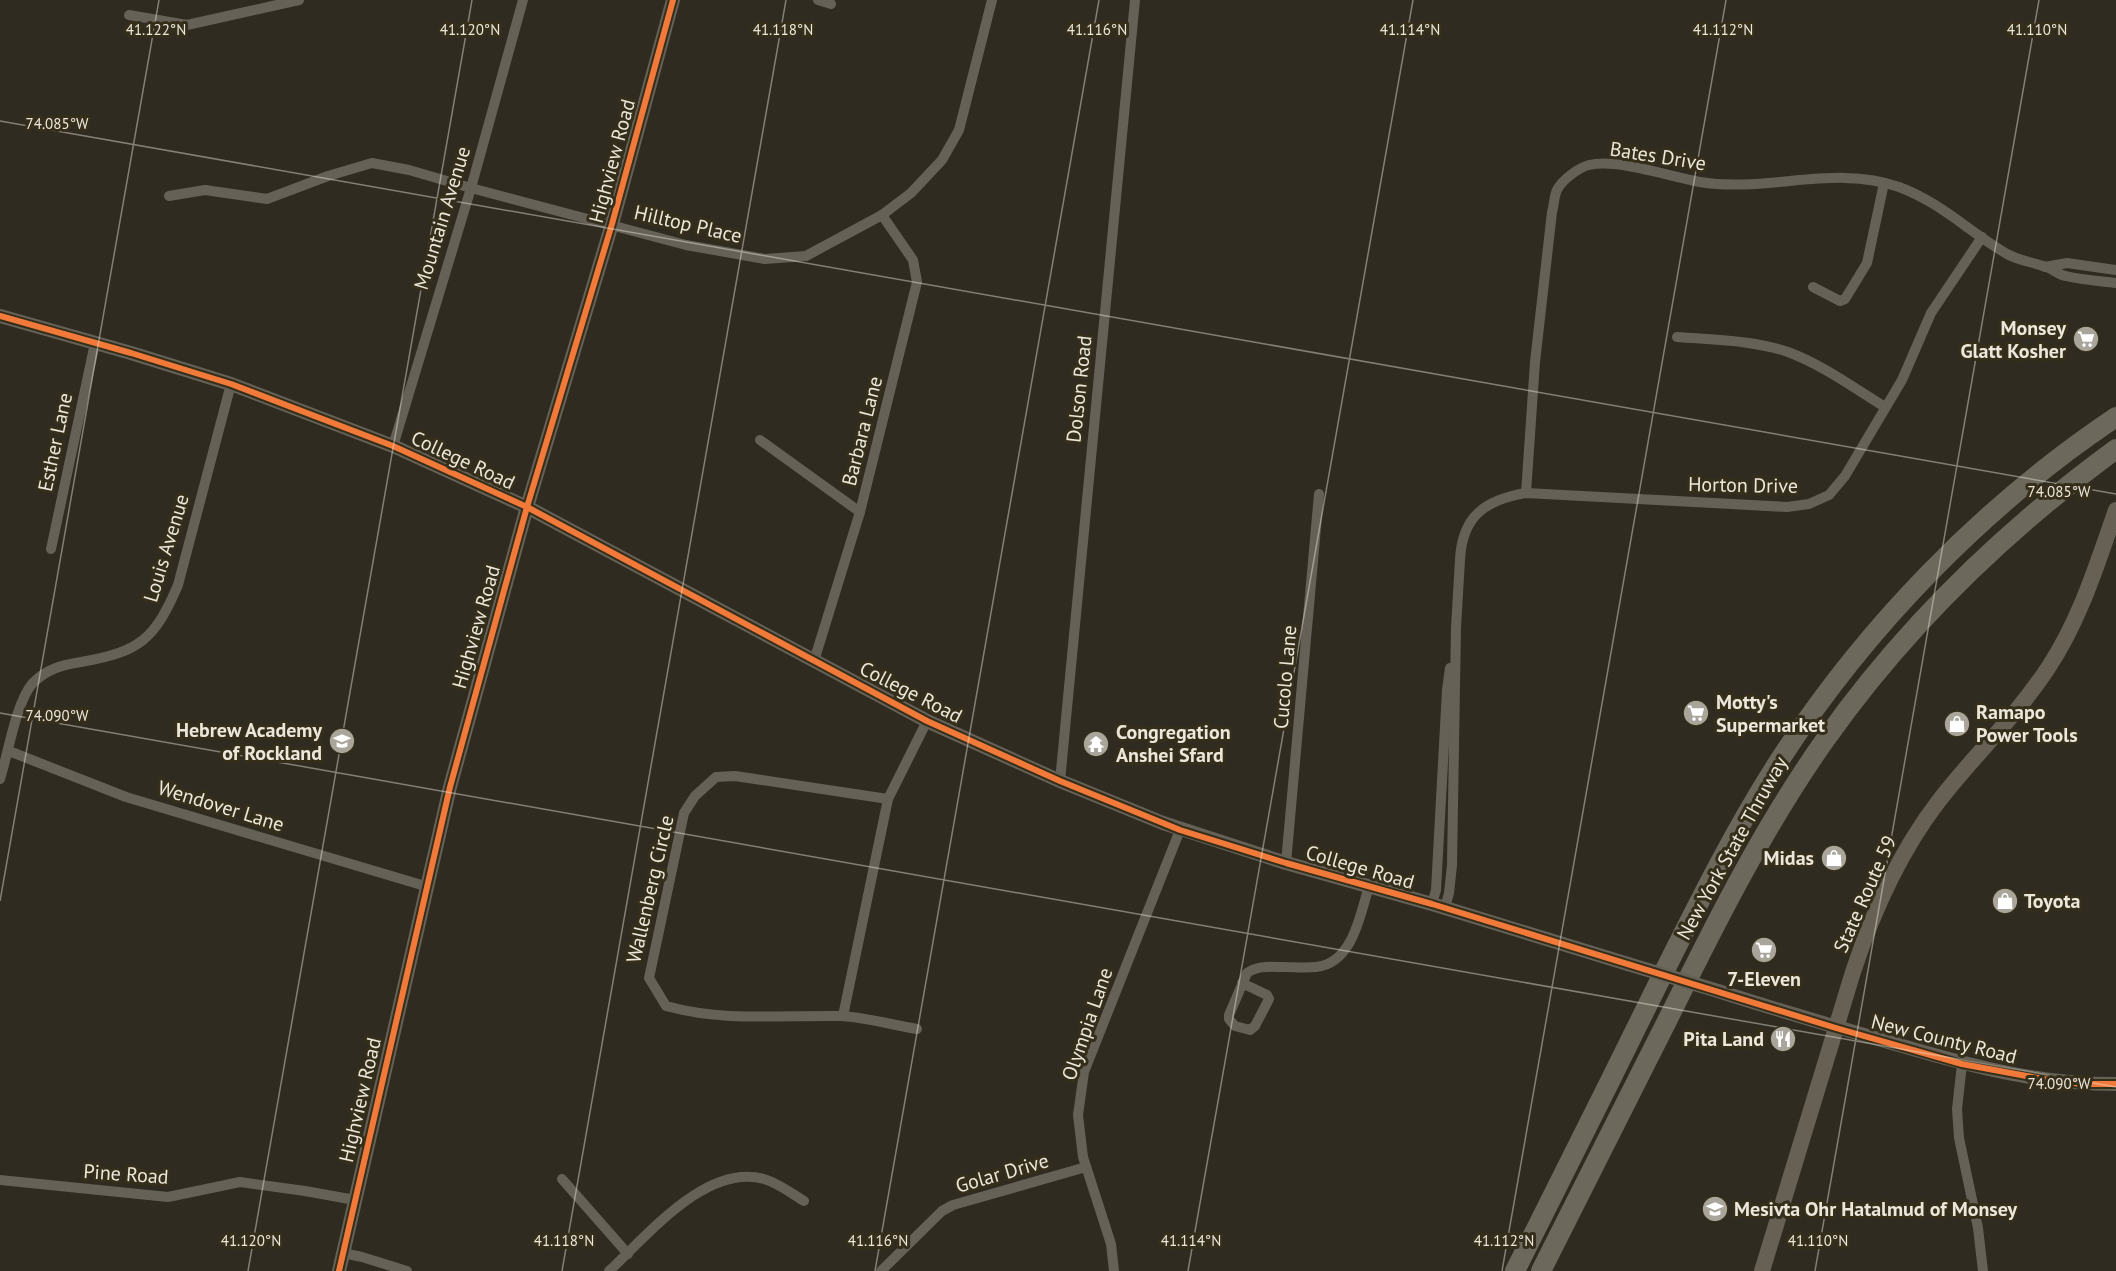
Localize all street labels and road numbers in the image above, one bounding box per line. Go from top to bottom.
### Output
street label: Highview Road [583,96,641,226]
street label: Bates Drive [1608,136,1708,176]
street label: Mountain Avenue [408,143,476,293]
street label: Hilltop Place [632,199,744,249]
street label: Dolson Road [1060,334,1098,444]
street label: Barbara Lane [836,373,888,489]
street label: Esther Lane [32,390,78,494]
street label: College Road [407,425,519,495]
street label: Horton Drive [1688,471,1798,499]
street label: Louis Avenue [137,491,195,605]
street label: Highview Road [446,562,506,692]
street label: Cucolo Lane [1268,624,1302,730]
street label: College Road [855,655,967,729]
street label: New York State Thruway [1671,751,1794,944]
street label: Wendover Lane [155,774,287,838]
street label: Wallenberg Circle [620,813,680,965]
street label: State Route 59 [1828,831,1902,957]
street label: College Road [1303,839,1417,895]
street label: Olympia Lane [1056,964,1118,1084]
street label: New County Road [1868,1008,2020,1070]
street label: Highview Road [333,1035,387,1165]
street label: Golar Drive [952,1147,1052,1199]
street label: Pine Road [83,1158,169,1190]

